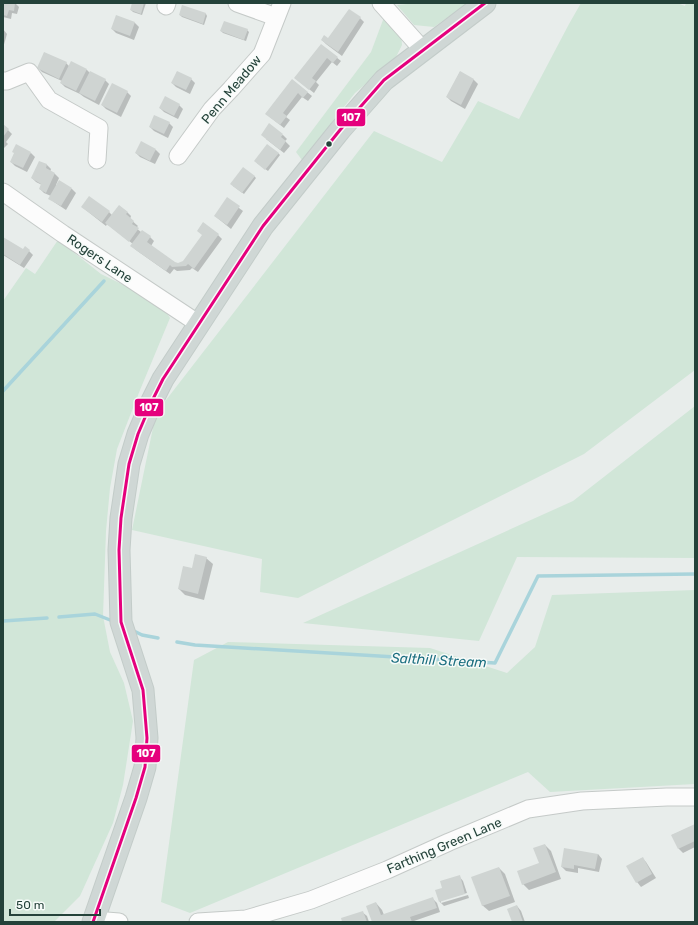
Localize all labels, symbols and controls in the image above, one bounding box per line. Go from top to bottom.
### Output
street label: Penn Meadow [198,52,264,127]
line badge: 107 [336,108,366,127]
text: 107 [341,111,361,124]
unlabelled marker [324,139,334,149]
street label: Rogers Lane [64,231,135,287]
line badge: 107 [134,398,164,417]
text: 107 [139,401,159,414]
water label: Salthill Stream [391,650,487,671]
line badge: 107 [131,744,161,763]
text: 107 [136,747,156,760]
street label: Farthing Green Lane [385,814,504,877]
scale bar [10,891,100,917]
text: 50 m [16,898,44,912]

